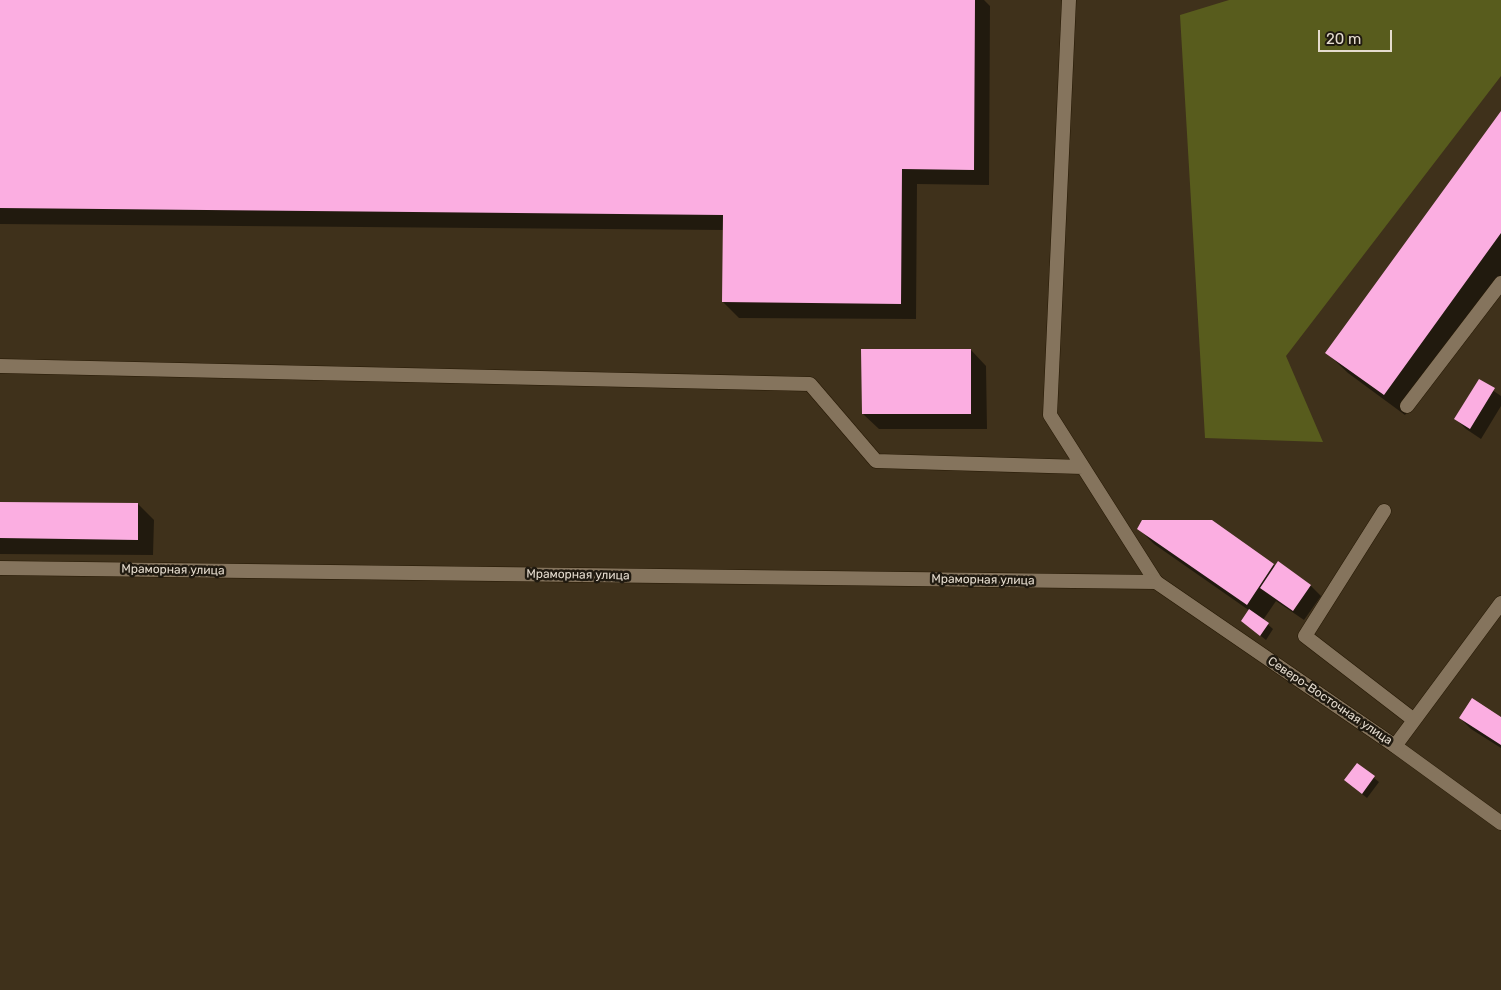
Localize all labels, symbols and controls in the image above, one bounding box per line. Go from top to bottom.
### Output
scale bar [1321,20,1395,52]
text: 20 m [1326,30,1361,48]
street label: Мраморная улица [121,562,225,578]
street label: Мраморная улица [526,567,630,583]
street label: Мраморная улица [931,572,1035,588]
street label: Северо-Восточная улица [1265,654,1395,748]

